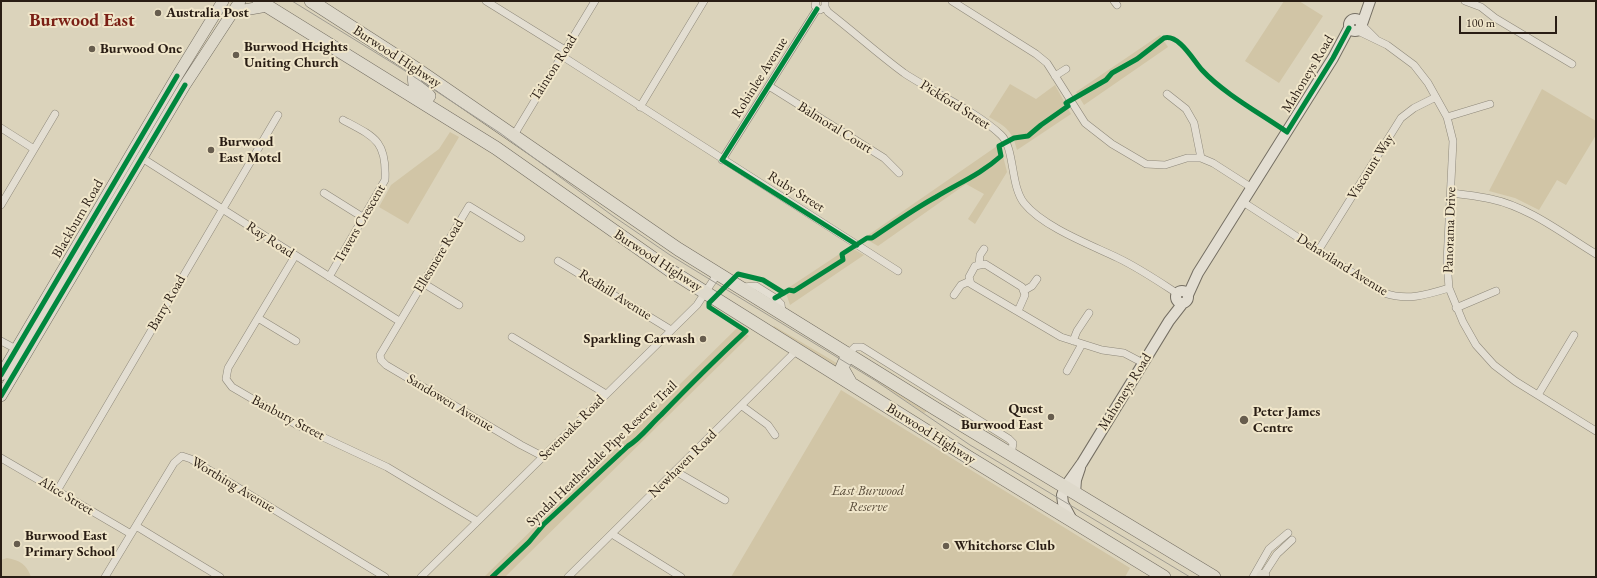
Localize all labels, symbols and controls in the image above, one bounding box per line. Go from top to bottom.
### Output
place label: Australia Post [166,5,249,21]
marker: Australia Post [153,8,163,18]
scale bar [1461,8,1559,34]
district label: Burwood East [29,10,135,32]
text: 100 m [1466,15,1495,31]
street label: Burwood Highway [350,22,444,92]
street label: Tainton Road [527,32,581,104]
street label: Mahoneys Road [1278,32,1338,116]
street label: Robinlee Avenue [728,35,792,121]
place label: Burwood Heights Uniting Church [244,39,348,72]
place label: Burwood One [100,41,182,57]
marker: Burwood One [87,44,97,54]
marker: Burwood Heights Uniting Church [231,50,241,60]
street label: Pickford Street [917,77,993,133]
street label: Balmoral Court [795,98,875,158]
street label: Viscount Way [1344,131,1398,203]
place label: Burwood East Motel [219,134,281,166]
marker: Burwood East Motel [206,145,216,155]
street label: Ruby Street [764,168,828,216]
street label: Blackburn Road [49,177,107,261]
street label: Travers Crescent [331,181,389,267]
street label: Panorama Drive [1440,187,1460,273]
street label: Ellesmere Road [410,216,468,296]
street label: Ray Road [243,218,297,262]
street label: Burwood Highway [611,226,705,296]
street label: Dehaviland Avenue [1293,230,1391,300]
street label: Redhill Avenue [575,266,655,324]
street label: Barry Road [144,272,190,334]
place label: Sparkling Carwash [584,331,695,347]
marker: Sparkling Carwash [698,334,708,344]
street label: Mahoneys Road [1095,350,1155,434]
street label: Sandowen Avenue [404,370,496,436]
street label: Syndal Heatherdale Pipe Reserve Trail [523,377,681,531]
street label: Banbury Street [249,392,327,444]
street label: Sevenoaks Road [536,392,608,464]
street label: Burwood Highway [883,400,979,468]
place label: Quest Burwood East [961,401,1043,434]
place label: Peter James Centre [1253,404,1320,436]
marker: Quest Burwood East [1046,412,1056,422]
marker: Peter James Centre [1238,414,1250,426]
street label: Newhaven Road [645,426,721,502]
street label: Worthing Avenue [188,453,278,517]
street label: Alice Street [36,473,96,519]
park label: East Burwood Reserve [832,483,904,516]
place label: Burwood East Primary School [25,528,115,560]
place label: Whitehorse Club [954,538,1055,554]
marker: Burwood East Primary School [12,539,22,549]
marker: Whitehorse Club [941,541,951,551]

